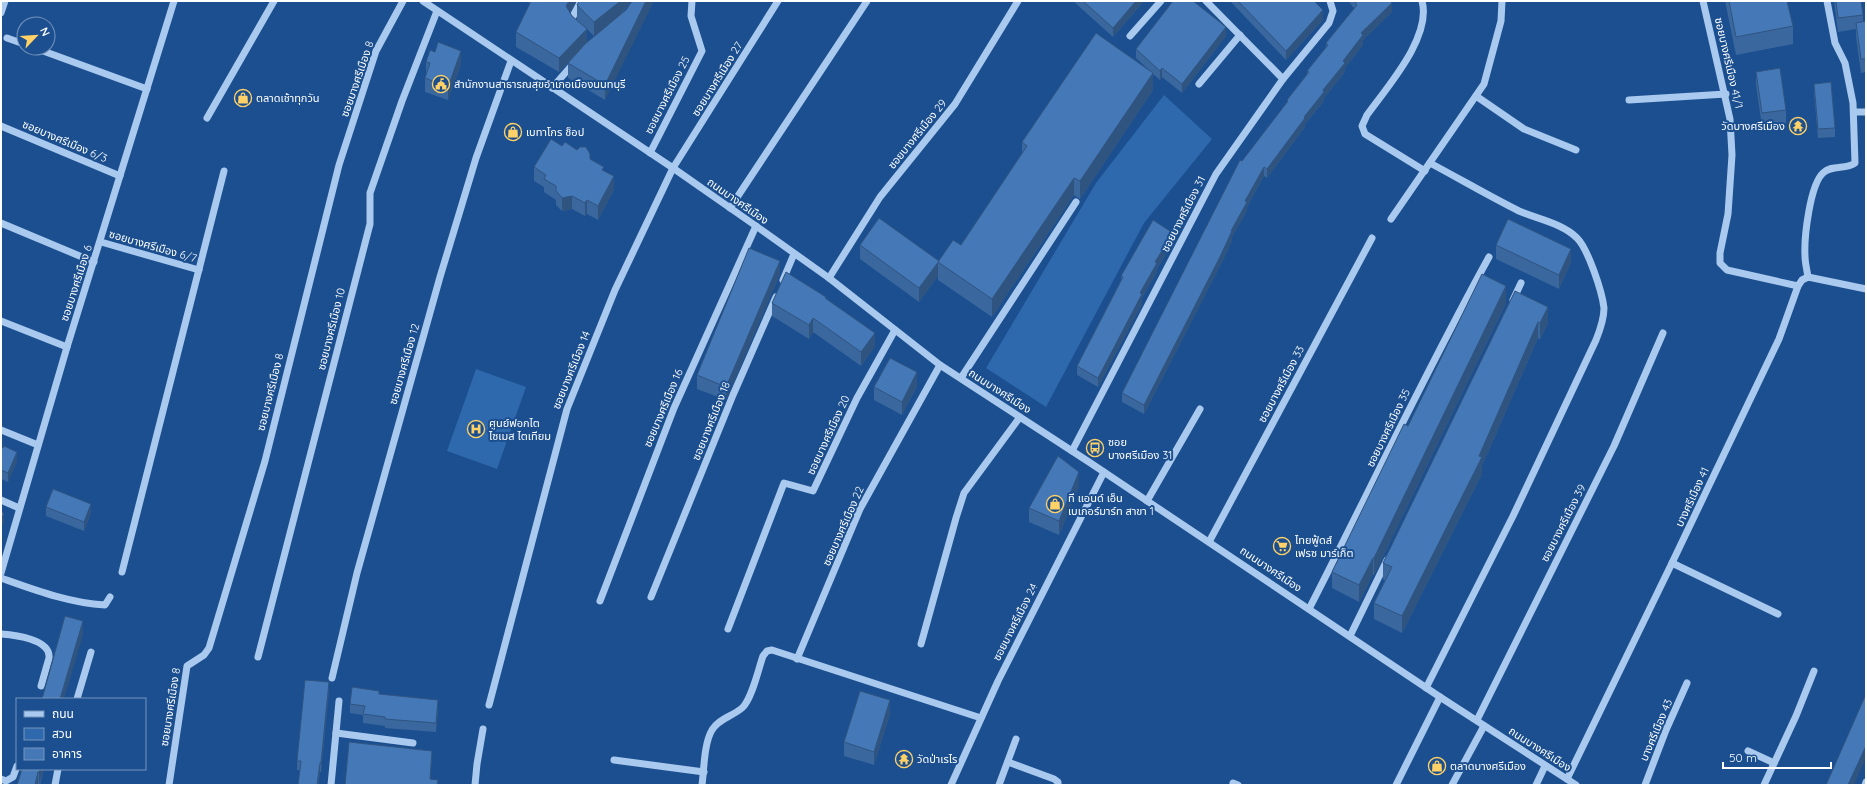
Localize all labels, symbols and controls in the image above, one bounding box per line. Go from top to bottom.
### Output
north arrow [16,16,56,56]
street label: ซอยบางศรีเมือง 41/1 [1712,16,1746,110]
text: N [37,25,53,38]
street label: ซอยบางศรีเมือง 8 [337,39,377,119]
street label: ซอยบางศรีเมือง 27 [689,39,746,119]
street label: ซอยบางศรีเมือง 25 [641,54,693,136]
public building icon: สำนักงานสาธารณสุขอำเภอเมืองนนทบุรี [431,74,451,94]
place label: สำนักงานสาธารณสุขอำเภอเมืองนนทบุรี [454,77,626,91]
shop icon: ตลาดเช้าทุกวัน [233,88,253,108]
place label: ตลาดเช้าทุกวัน [256,91,320,105]
street label: ซอยบางศรีเมือง 29 [885,96,949,172]
temple icon: วัดบางศรีเมือง [1788,116,1808,136]
street label: ซอยบางศรีเมือง 6/3 [20,117,110,165]
place label: วัดบางศรีเมือง [1721,119,1785,133]
shop icon: เบทาโกร ช็อป [503,122,523,142]
place label: เบทาโกร ช็อป [526,125,584,139]
street label: ซอยบางศรีเมือง 31 [1158,174,1208,254]
street label: ถนนบางศรีเมือง [705,175,771,227]
street label: ซอยบางศรีเมือง 6/7 [107,227,199,265]
street label: ซอยบางศรีเมือง 6 [57,243,95,323]
street label: ซอยบางศรีเมือง 10 [314,287,348,371]
street label: ซอยบางศรีเมือง 12 [386,322,422,406]
street label: ซอยบางศรีเมือง 14 [549,329,593,411]
street label: ซอยบางศรีเมือง 33 [1255,343,1307,425]
street label: ซอยบางศรีเมือง 8 [254,352,286,432]
street label: ถนนบางศรีเมือง [966,366,1034,416]
street label: ซอยบางศรีเมือง 16 [640,367,686,449]
street label: ซอยบางศรีเมือง 18 [689,380,733,462]
street label: ซอยบางศรีเมือง 35 [1363,387,1413,469]
street label: ซอยบางศรีเมือง 20 [803,393,853,477]
place label: ศูนย์ฟอกไต ไซเมส ไตเทียม [488,416,551,443]
hospital icon: ศูนย์ฟอกไต ไซเมส ไตเทียม [466,419,486,439]
place label: ซอย บางศรีเมือง 31 [1108,435,1172,462]
bus stop icon: ซอย บางศรีเมือง 31 [1085,438,1105,458]
street label: บางศรีเมือง 41 [1672,465,1712,529]
street label: ซอยบางศรีเมือง 39 [1537,482,1589,564]
street label: ซอยบางศรีเมือง 22 [819,484,867,568]
place label: ที แอนด์ เอ็น เบเกอร์มาร์ท สาขา 1 [1068,491,1154,518]
shop icon: ที แอนด์ เอ็น เบเกอร์มาร์ท สาขา 1 [1045,494,1065,514]
place label: ไทยฟู้ดส์ เฟรซ มาร์เก็ต [1294,533,1353,560]
supermarket icon: ไทยฟู้ดส์ เฟรซ มาร์เก็ต [1272,536,1292,556]
street label: ถนนบางศรีเมือง [1237,543,1305,595]
street label: ซอยบางศรีเมือง 24 [989,581,1041,663]
street label: ซอยบางศรีเมือง 8 [157,667,183,747]
street label: บางศรีเมือง 43 [1637,697,1675,763]
legend [16,698,146,770]
text: ถนน [52,706,74,721]
street label: ถนนบางศรีเมือง [1506,724,1574,774]
text: สวน [52,726,72,741]
scale bar [1723,744,1831,770]
text: อาคาร [52,746,82,761]
temple icon: วัดป่าเรไร [894,749,914,769]
text: 50 m [1729,750,1757,765]
place label: วัดป่าเรไร [917,752,957,766]
shop icon: ตลาดบางศรีเมือง [1427,756,1447,776]
place label: ตลาดบางศรีเมือง [1450,759,1526,773]

